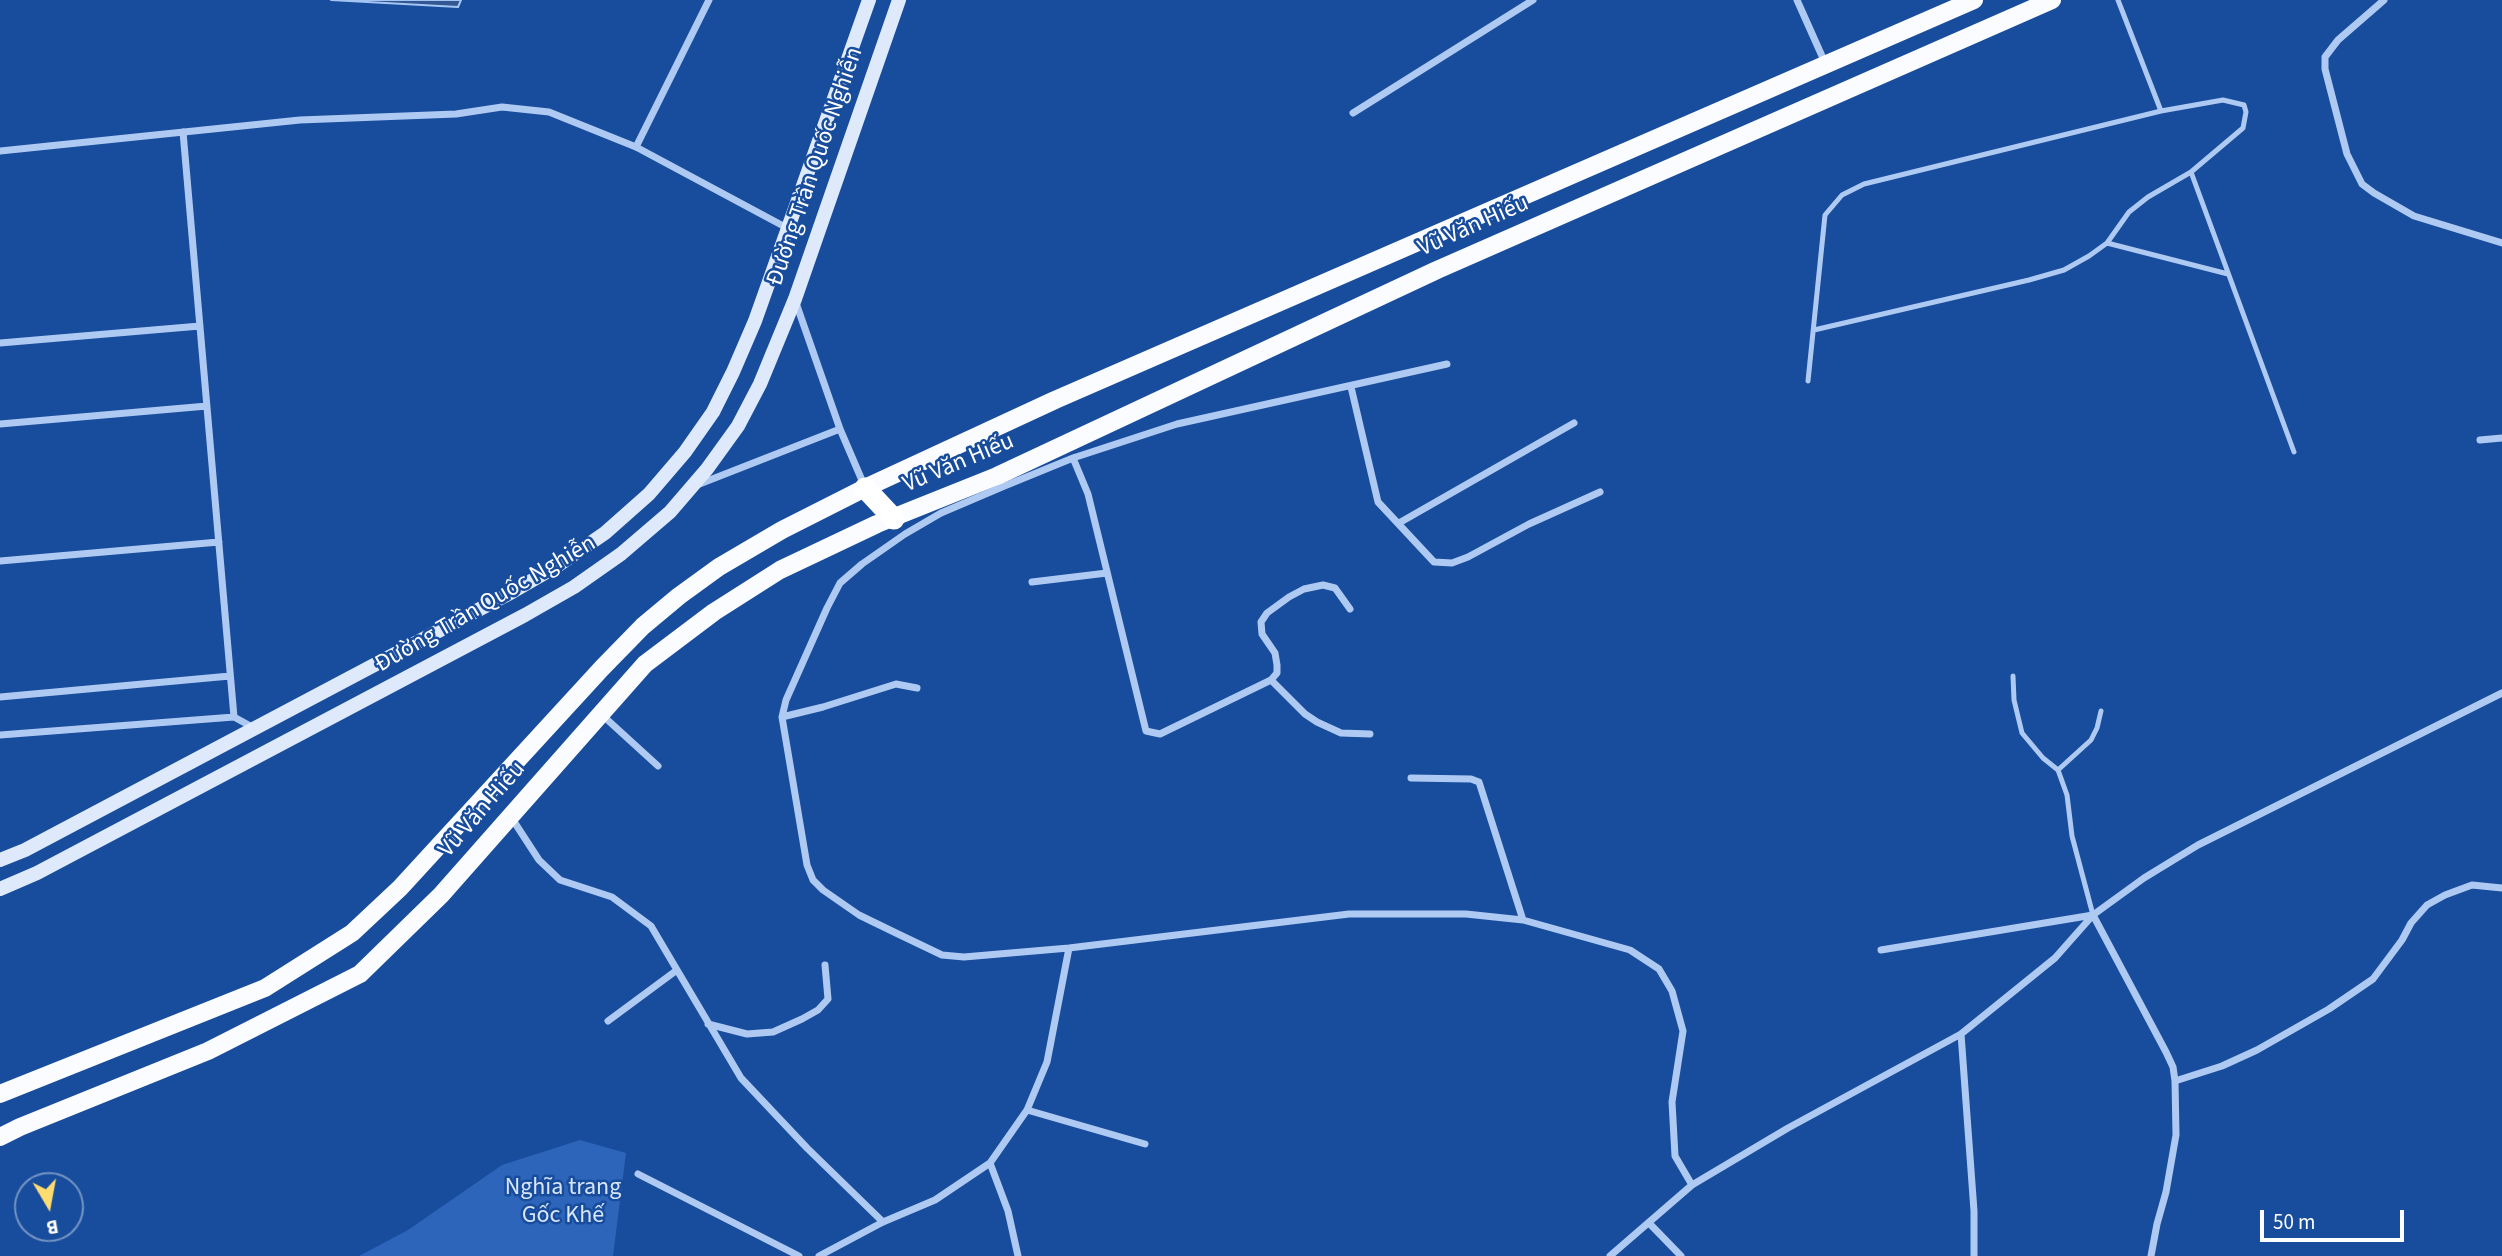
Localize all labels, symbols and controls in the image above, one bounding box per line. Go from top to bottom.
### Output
street label: Đường Trần Quốc Nghiễn [762,44,870,290]
street label: Vũ Văn Hiếu [1414,190,1534,264]
street label: Vũ Văn Hiếu [899,428,1019,500]
street label: Đường Trần Quốc Nghiễn [370,530,602,680]
street label: Vũ Văn Hiếu [433,756,533,864]
north arrow [14,1172,84,1242]
park label: Nghĩa trang Gốc Khế [505,1175,621,1231]
scale bar [2264,1196,2408,1240]
text: 50 m [2273,1207,2315,1237]
text: B [44,1212,60,1240]

